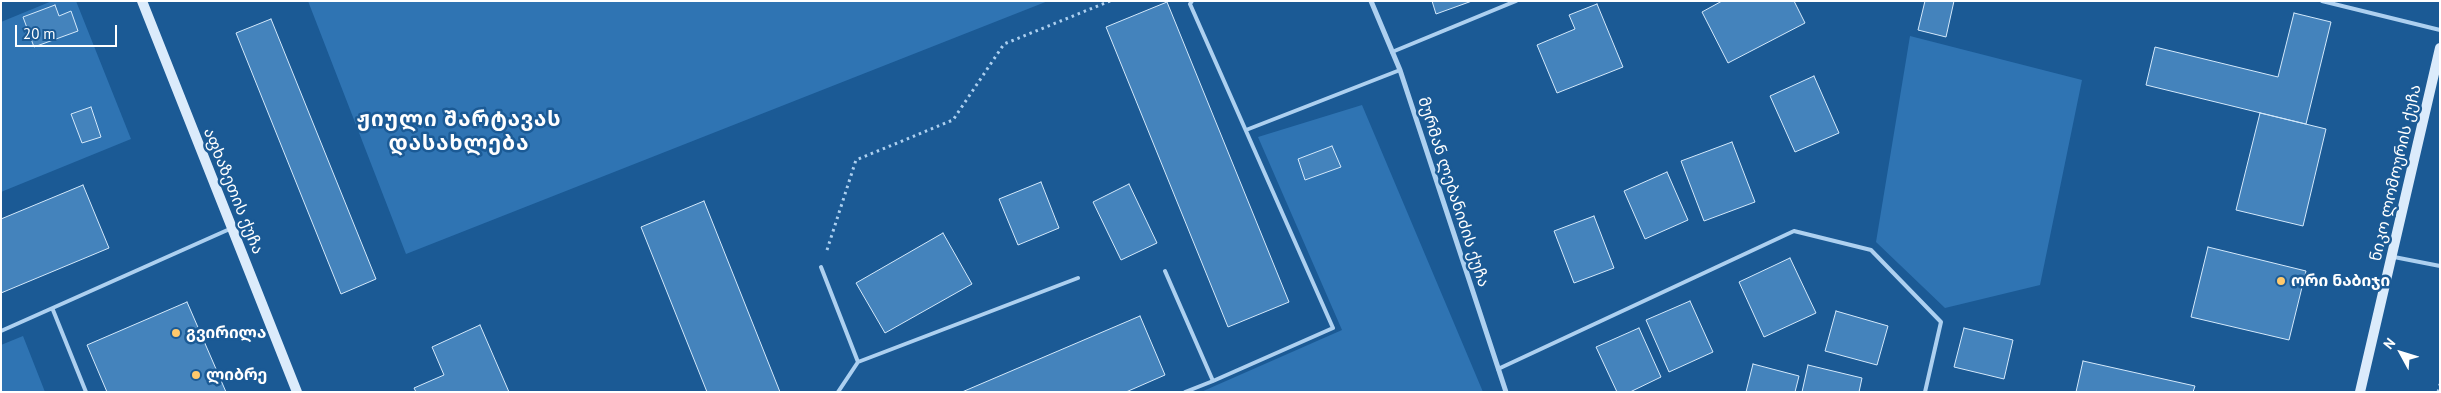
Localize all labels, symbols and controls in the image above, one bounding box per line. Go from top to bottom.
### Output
scale bar [18,15,120,47]
text: 20 m [23,24,56,43]
street label: ნიკო ლომოურის ქუჩა [2366,83,2426,263]
street label: მურმან ლებანიძის ქუჩა [1413,94,1493,290]
district label: ჟიული შარტავას დასახლება [355,107,563,157]
street label: აფხაზეთის ქუჩა [199,125,267,257]
place label: ორი ნაბიჯი [2291,271,2390,291]
marker: ორი ნაბიჯი [2275,275,2287,287]
place label: გვირილა [186,323,266,343]
marker: გვირილა [170,327,182,339]
north arrow [2376,328,2426,378]
text: N [2379,334,2399,353]
place label: ლიბრე [206,365,267,385]
marker: ლიბრე [190,369,202,381]

